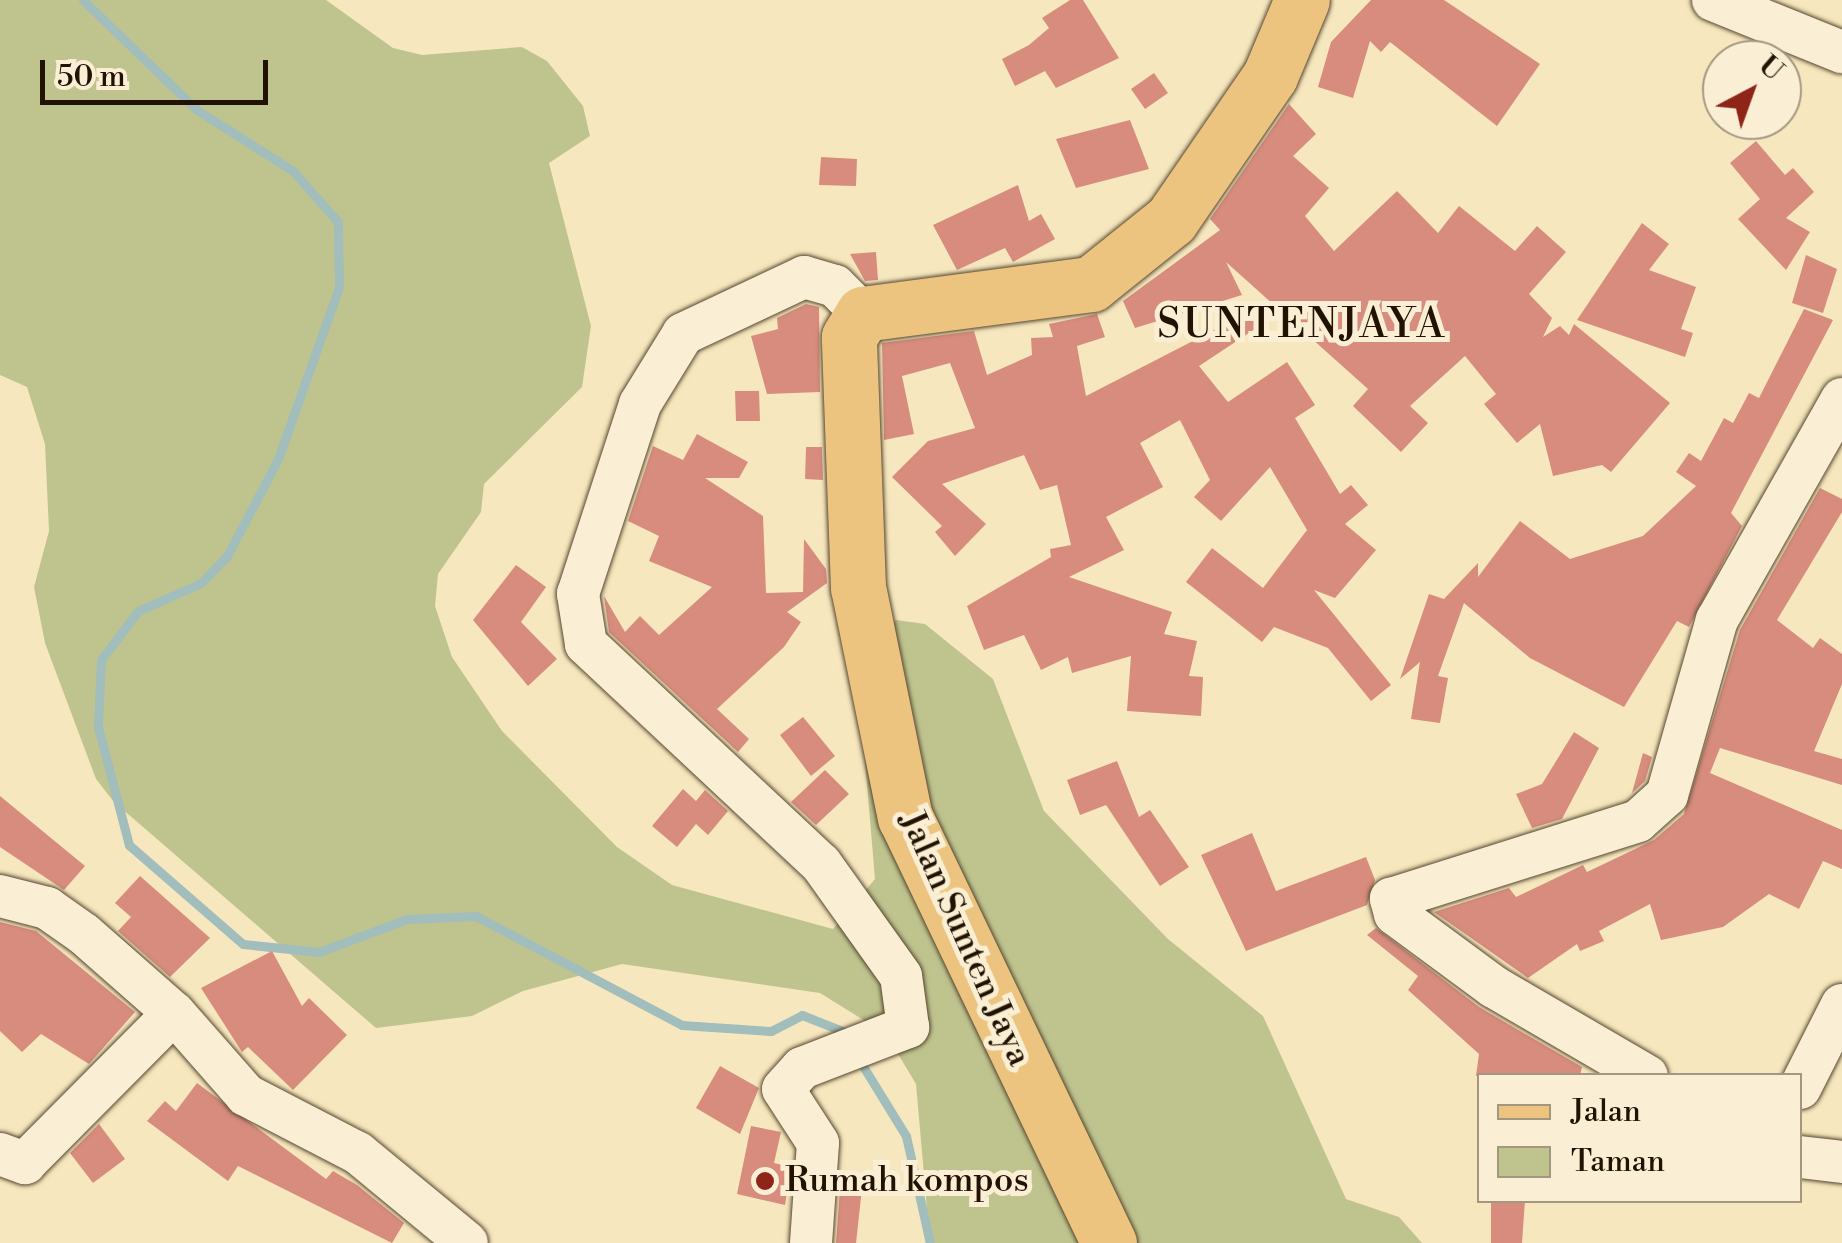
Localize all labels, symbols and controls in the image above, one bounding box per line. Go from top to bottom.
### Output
scale bar [45,40,272,102]
north arrow [1702,40,1802,140]
text: U [1751,48,1790,89]
text: 50 m [57,58,126,96]
district label: SUNTENJAYA [1157,301,1447,349]
street label: Jalan Sunten Jaya [890,805,1040,1073]
legend [1477,1073,1802,1203]
text: Jalan [1571,1093,1641,1131]
text: Taman [1571,1143,1665,1181]
place label: Rumah kompos [785,1160,1029,1202]
marker: Rumah kompos [754,1170,776,1192]

